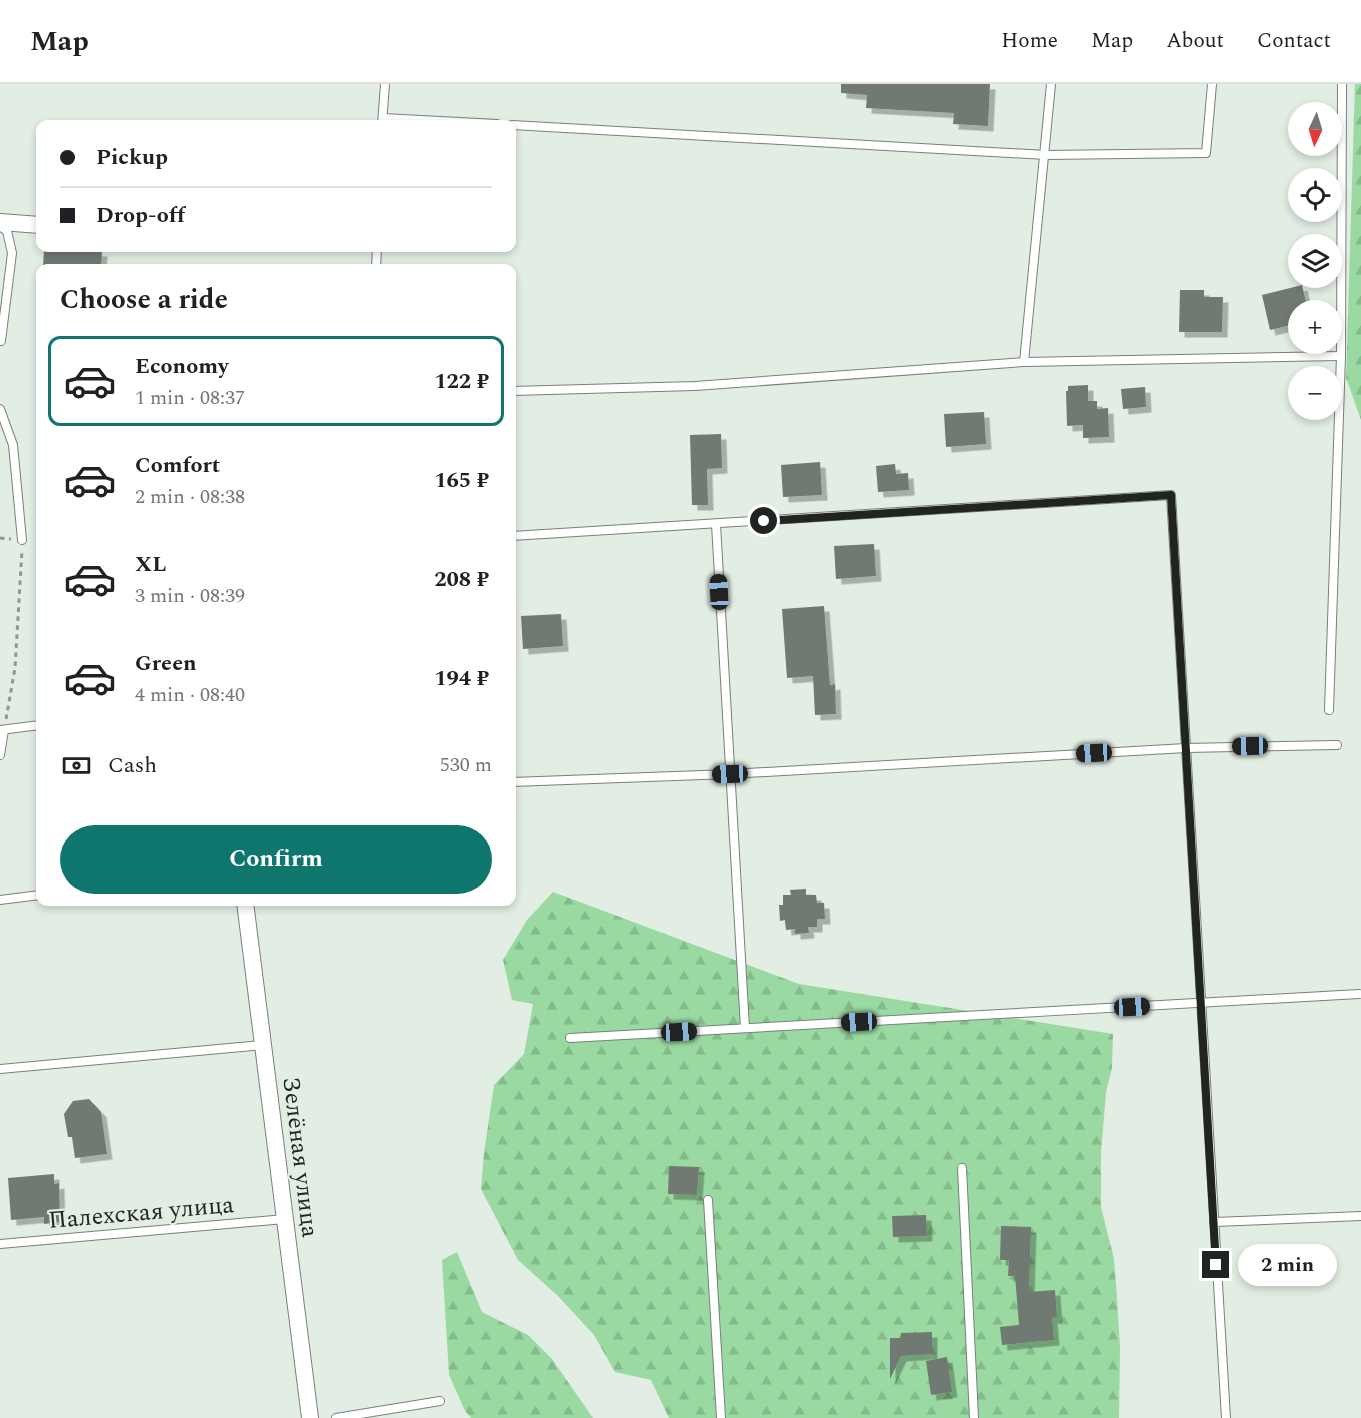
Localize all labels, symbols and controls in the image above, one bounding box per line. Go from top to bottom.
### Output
text: Map [30,20,89,63]
text: Home [1001,25,1058,57]
text: Map [1091,25,1133,57]
text: About [1166,25,1224,57]
text: Contact [1257,25,1331,57]
north arrow [1288,102,1342,156]
map controls [1288,102,1342,420]
text: Pickup [96,141,168,174]
button: locate [1288,168,1342,222]
text: Drop-off [96,199,185,232]
button: layers [1288,234,1342,288]
text: Choose a ride [60,279,228,321]
button: + [1288,300,1342,354]
text: Economy [135,350,228,383]
icon: car [63,354,117,408]
text: 122 ₽ [434,365,489,398]
button: − [1288,366,1342,420]
text: 1 min · 08:37 [135,383,245,413]
text: Comfort [135,449,220,482]
icon: car [63,453,117,507]
text: 165 ₽ [434,464,489,497]
text: 2 min · 08:38 [135,482,245,512]
route start [750,507,777,534]
text: XL [135,548,166,581]
icon: car [63,552,117,606]
text: 208 ₽ [434,563,489,596]
car [709,574,729,610]
text: 3 min · 08:39 [135,581,245,611]
text: Green [135,647,197,680]
icon: car [63,651,117,705]
text: 194 ₽ [434,662,489,695]
text: 4 min · 08:40 [135,680,245,710]
car [1232,737,1268,755]
car [1076,743,1112,763]
icon: cash [60,749,93,782]
text: Cash [108,749,157,782]
text: 530 m [440,750,492,780]
car [712,764,748,784]
button: Confirm [60,825,492,894]
car [1114,997,1150,1017]
car [841,1012,877,1032]
car [661,1022,697,1042]
street label: Зелёная улица [272,1075,328,1240]
street label: Палехская улица [47,1187,236,1239]
callout: 2 min [1237,1244,1336,1286]
text: 2 min [1261,1250,1314,1280]
route end [1202,1251,1229,1278]

